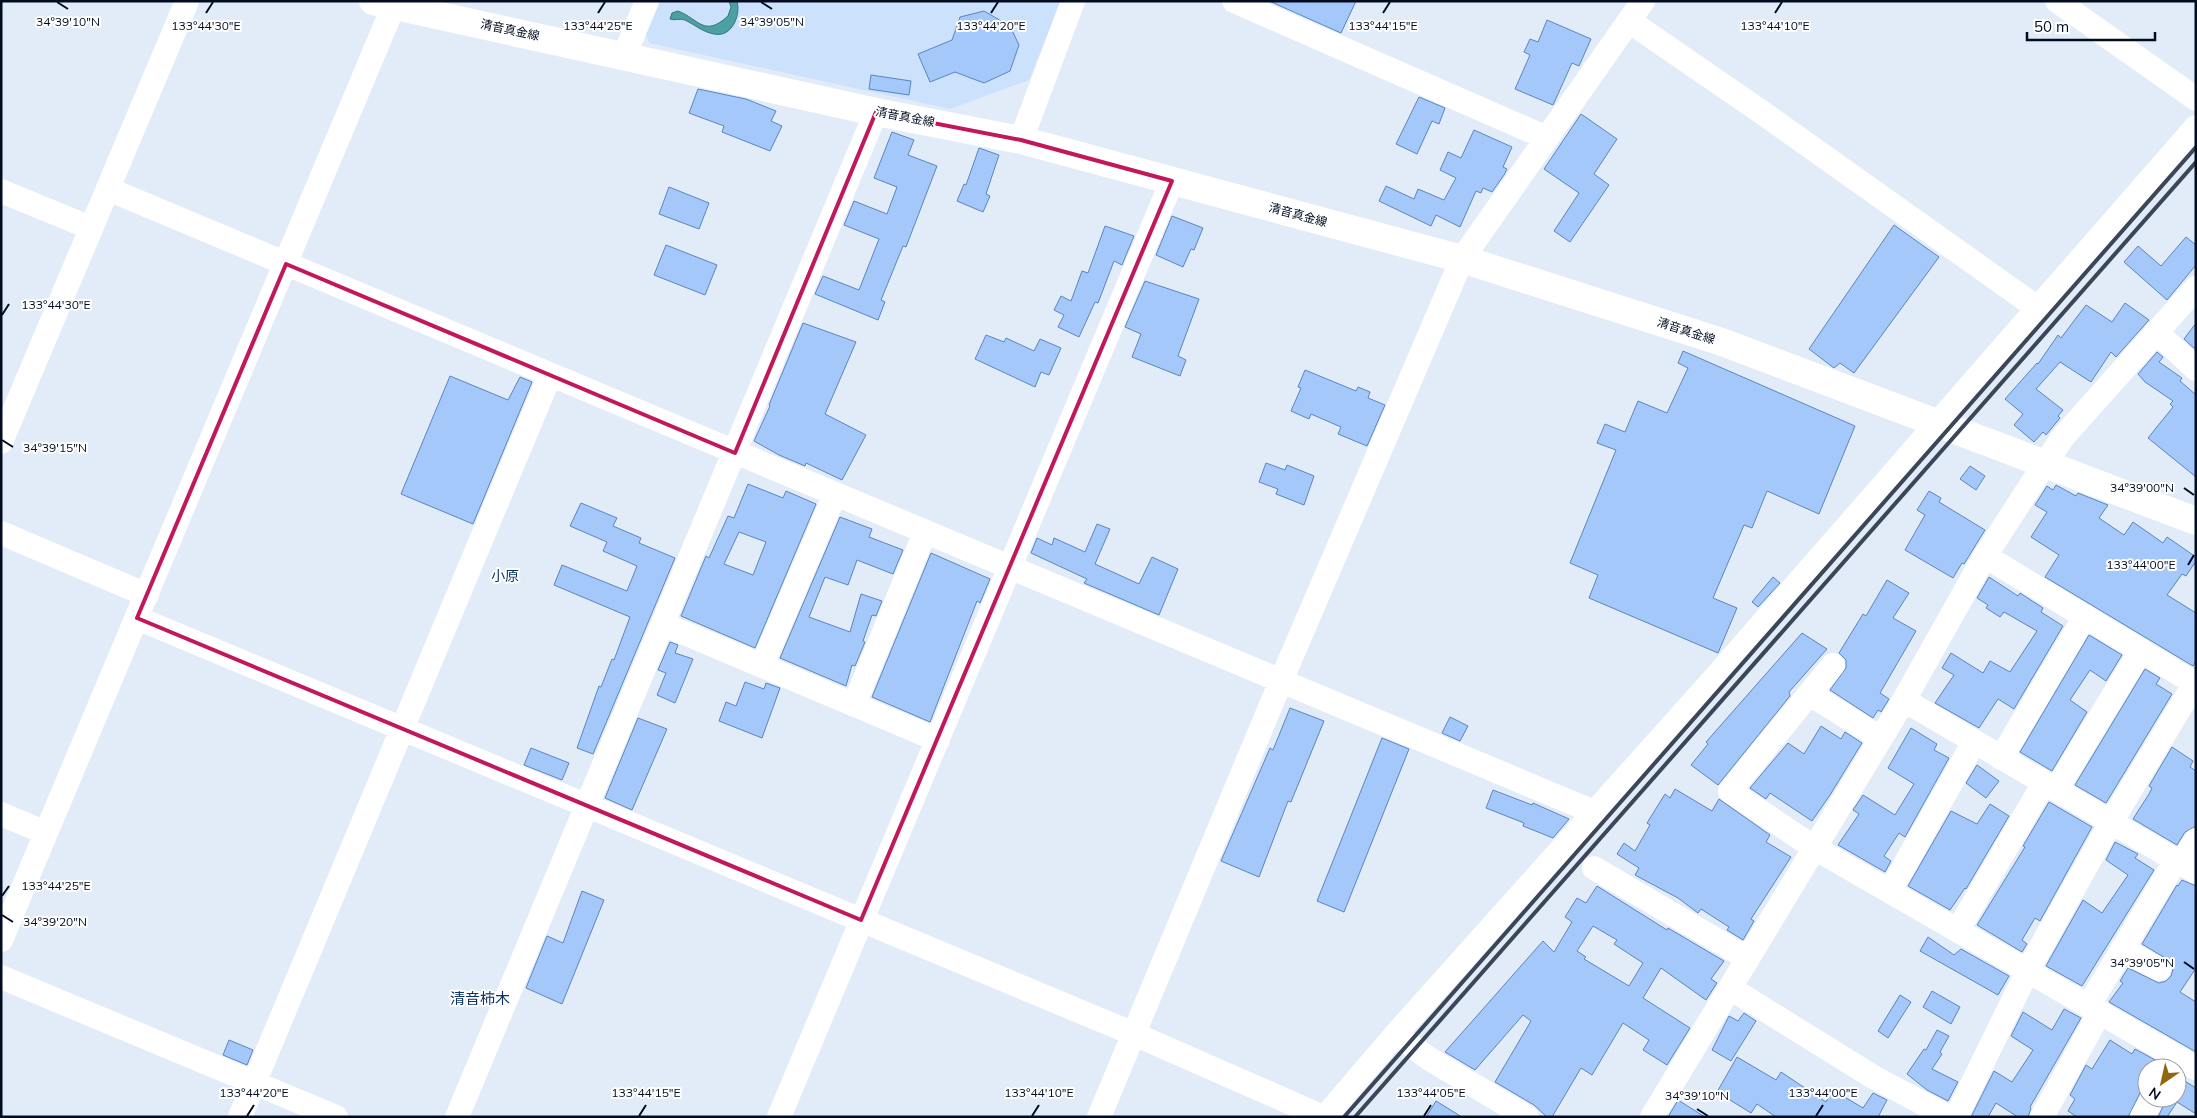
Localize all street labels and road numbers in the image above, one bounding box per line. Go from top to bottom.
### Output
street label: 清音真金線 [479,16,541,43]
street label: 清音真金線 [874,103,936,130]
street label: 清音真金線 [1267,200,1329,230]
street label: 清音真金線 [1655,314,1717,347]

